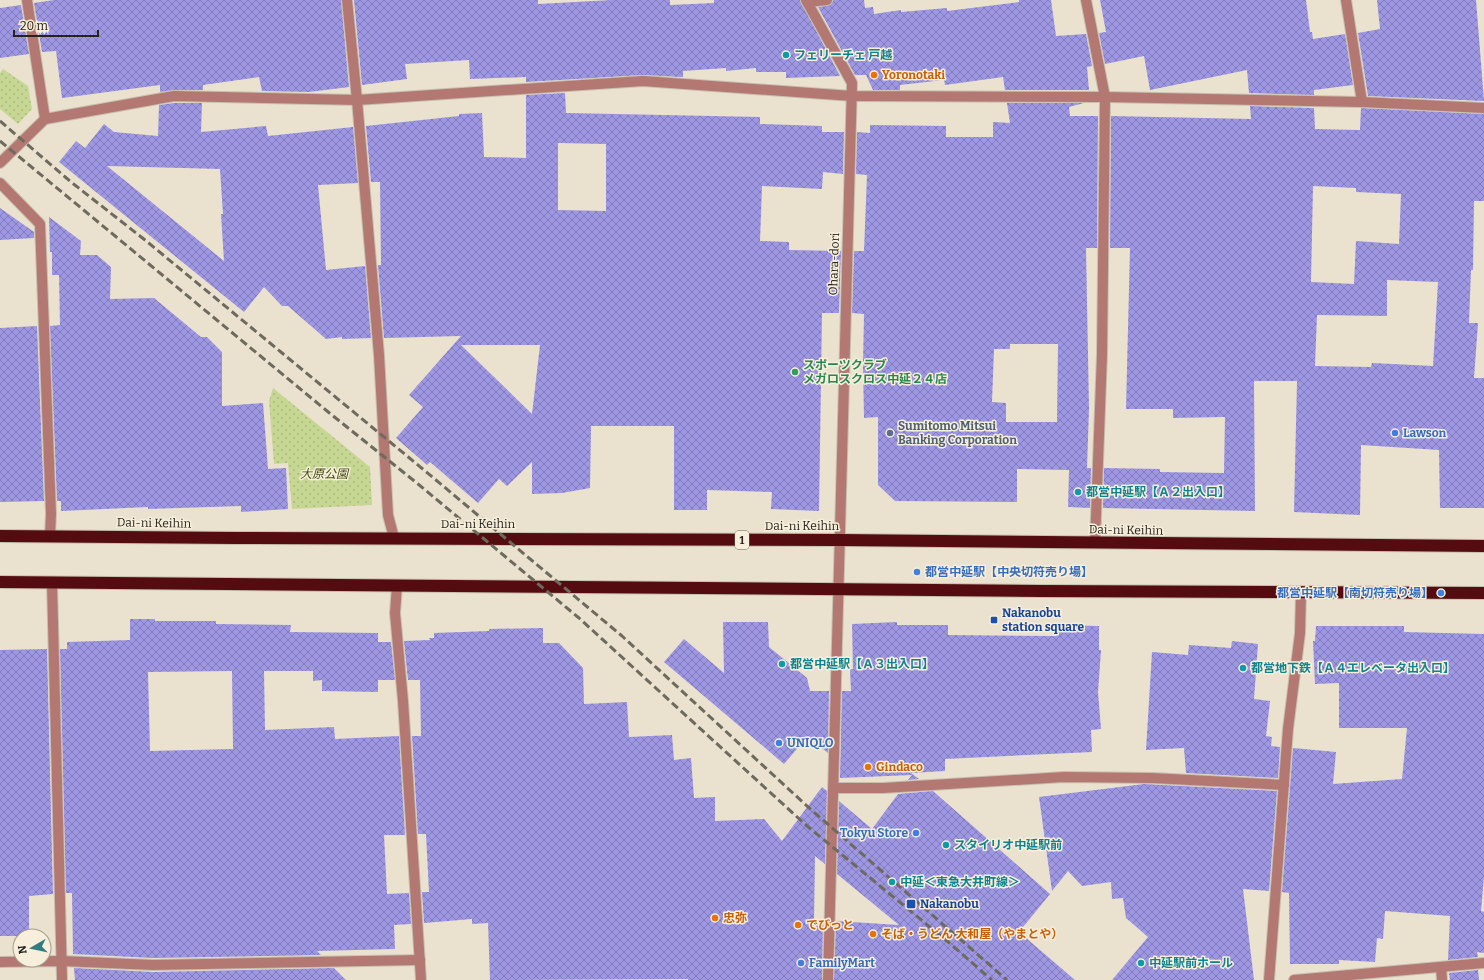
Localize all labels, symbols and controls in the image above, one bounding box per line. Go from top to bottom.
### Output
scale bar [14,12,98,38]
text: 20 m [20,19,49,33]
place label: フェリーチェ 戸越 [794,48,892,62]
marker: フェリーチェ 戸越 [781,50,791,60]
place label: Yoronotaki [882,68,945,82]
marker: Yoronotaki [869,70,879,80]
street label: Ohara-dori [826,232,842,296]
place label: スポーツクラブ メガロスクロス中延２４店 [803,358,947,386]
marker: スポーツクラブ メガロスクロス中延２４店 [790,367,800,377]
place label: Sumitomo Mitsui Banking Corporation [898,419,1017,447]
place label: Lawson [1403,426,1447,440]
marker: Sumitomo Mitsui Banking Corporation [885,428,895,438]
marker: Lawson [1390,428,1400,438]
park label: 大原公園 [300,467,350,481]
place label: 都営中延駅【Ａ２出入口】 [1086,485,1230,499]
marker: 都営中延駅【Ａ２出入口】 [1073,487,1083,497]
street label: Dai-ni Keihin [117,515,192,531]
street label: Dai-ni Keihin [441,517,516,531]
street label: Dai-ni Keihin [765,519,840,533]
street label: Dai-ni Keihin [1089,522,1164,538]
road number: 1 [735,531,749,549]
place label: 都営中延駅【中央切符売り場】 [925,565,1093,579]
marker: 都営中延駅【中央切符売り場】 [912,567,922,577]
place label: 都営中延駅【南切符売り場】 [1277,586,1433,600]
marker: 都営中延駅【南切符売り場】 [1436,588,1446,598]
place label: Nakanobu station square [1002,606,1084,634]
marker: Nakanobu station square [989,615,999,625]
place label: 都営中延駅【Ａ３出入口】 [790,657,934,671]
marker: 都営中延駅【Ａ３出入口】 [777,659,787,669]
place label: 都営地下鉄【Ａ４エレベータ出入口】 [1251,661,1455,675]
marker: 都営地下鉄【Ａ４エレベータ出入口】 [1238,663,1248,673]
place label: UNIQLO [787,736,834,750]
marker: UNIQLO [774,738,784,748]
place label: Gindaco [876,760,923,774]
marker: Gindaco [863,762,873,772]
place label: Tokyu Store [840,826,908,840]
marker: Tokyu Store [911,828,921,838]
place label: スタイリオ中延駅前 [954,838,1062,852]
marker: スタイリオ中延駅前 [941,840,951,850]
place label: 中延＜東急大井町線＞ [900,875,1020,889]
marker: 中延＜東急大井町線＞ [887,877,897,887]
place label: Nakanobu [920,897,979,911]
marker: Nakanobu [905,898,917,910]
place label: 忠弥 [723,911,747,925]
marker: 忠弥 [710,913,720,923]
place label: でびっと [806,918,854,932]
marker: でびっと [793,920,803,930]
place label: そば・うどん 大和屋（やまとや） [881,927,1063,941]
north arrow [12,928,52,968]
marker: そば・うどん 大和屋（やまとや） [868,929,878,939]
text: N [15,944,30,955]
place label: FamilyMart [809,956,875,970]
place label: 中延駅前ホール [1149,956,1233,970]
marker: FamilyMart [796,958,806,968]
marker: 中延駅前ホール [1136,958,1146,968]

